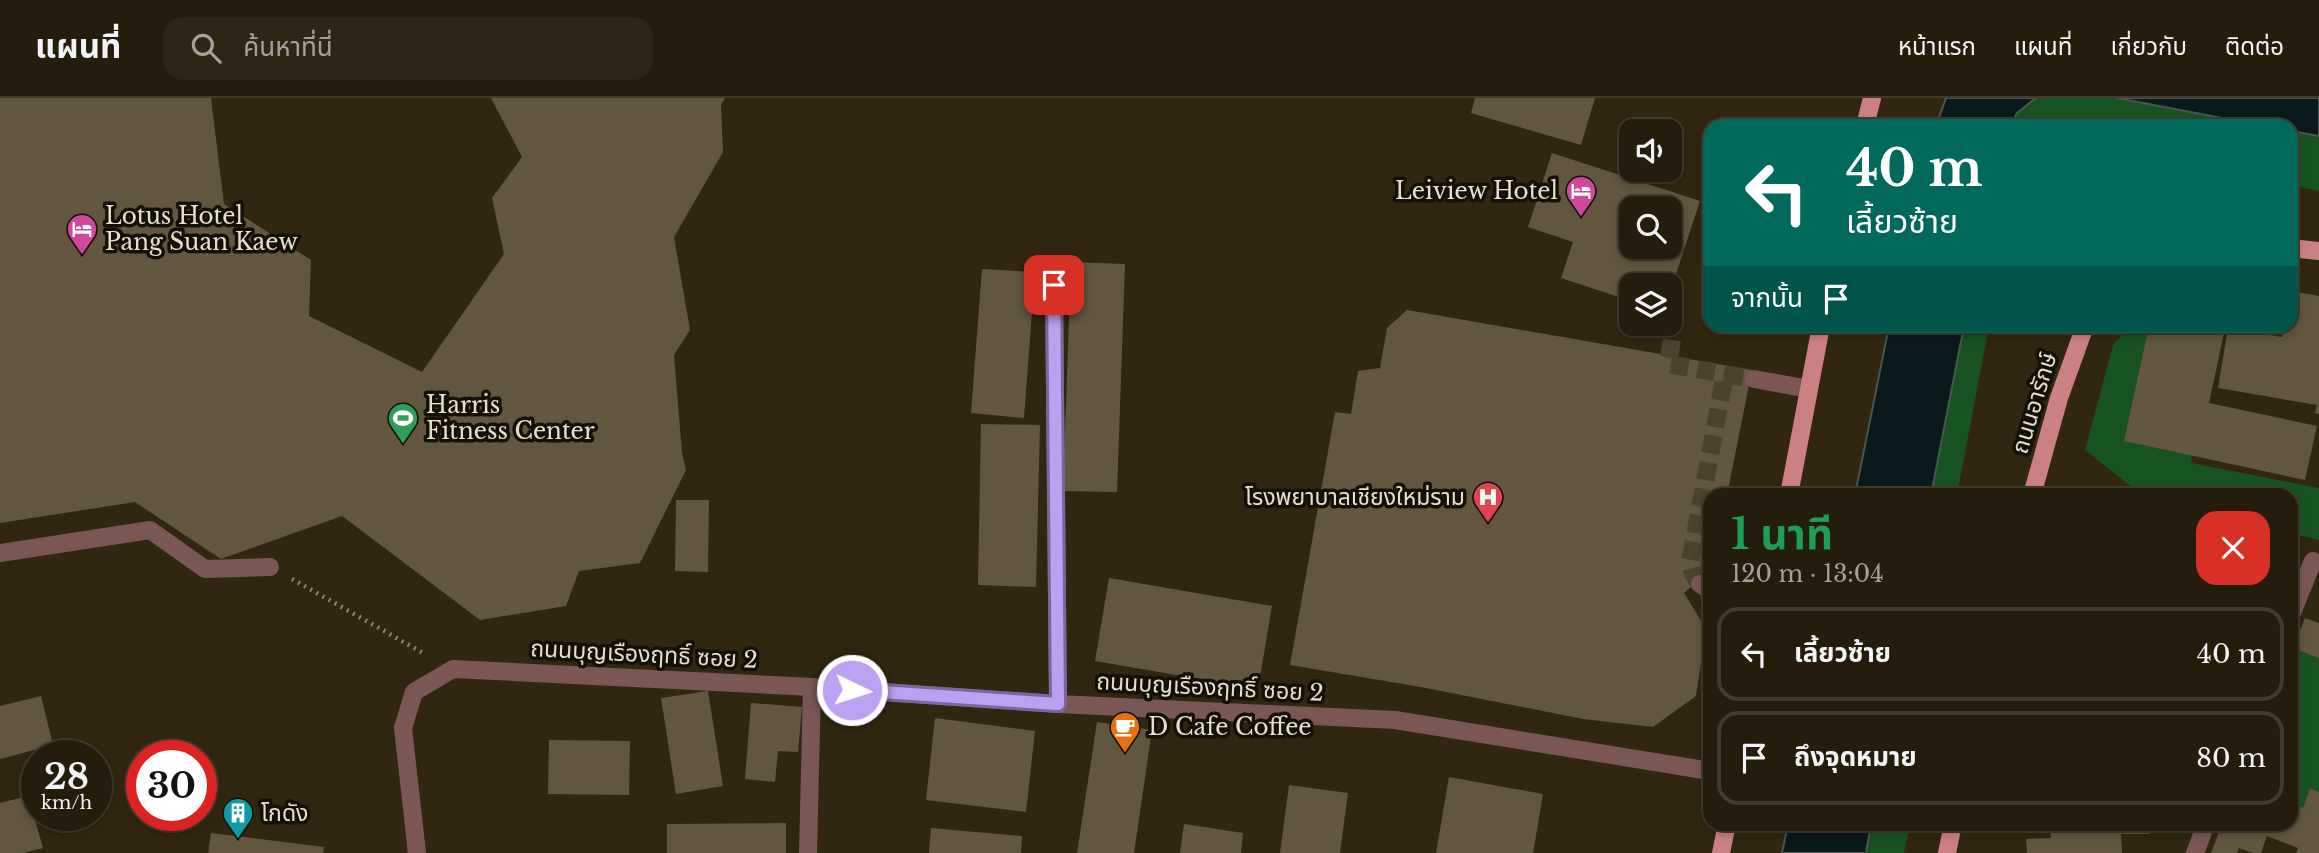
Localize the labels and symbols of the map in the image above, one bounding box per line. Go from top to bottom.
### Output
hotel icon: Leiview Hotel [1564,174,1598,218]
place label: Leiview Hotel [1395,177,1558,205]
place label: Lotus Hotel Pang Suan Kaew [105,202,298,256]
hotel icon: Lotus Hotel Pang Suan Kaew [65,212,99,256]
pin [1024,255,1084,315]
street label: ถนนอารักษ์ [2005,349,2063,457]
place label: Harris Fitness Center [426,391,595,445]
sports icon: Harris Fitness Center [386,401,420,445]
hospital icon: โรงพยาบาลเชียงใหม่ราม [1471,480,1505,524]
place label: โรงพยาบาลเชียงใหม่ราม [1245,483,1465,511]
street label: ถนนบุญเรืองฤทธิ์ ซอย 2 [530,634,758,674]
position arrow [815,653,889,727]
street label: ถนนบุญเรืองฤทธิ์ ซอย 2 [1096,667,1324,707]
cafe icon: D Cafe Coffee [1108,710,1142,754]
place label: D Cafe Coffee [1148,713,1311,741]
speed limit sign: 30 [126,740,217,831]
building icon: โกดัง [221,796,255,840]
place label: โกดัง [261,799,308,827]

